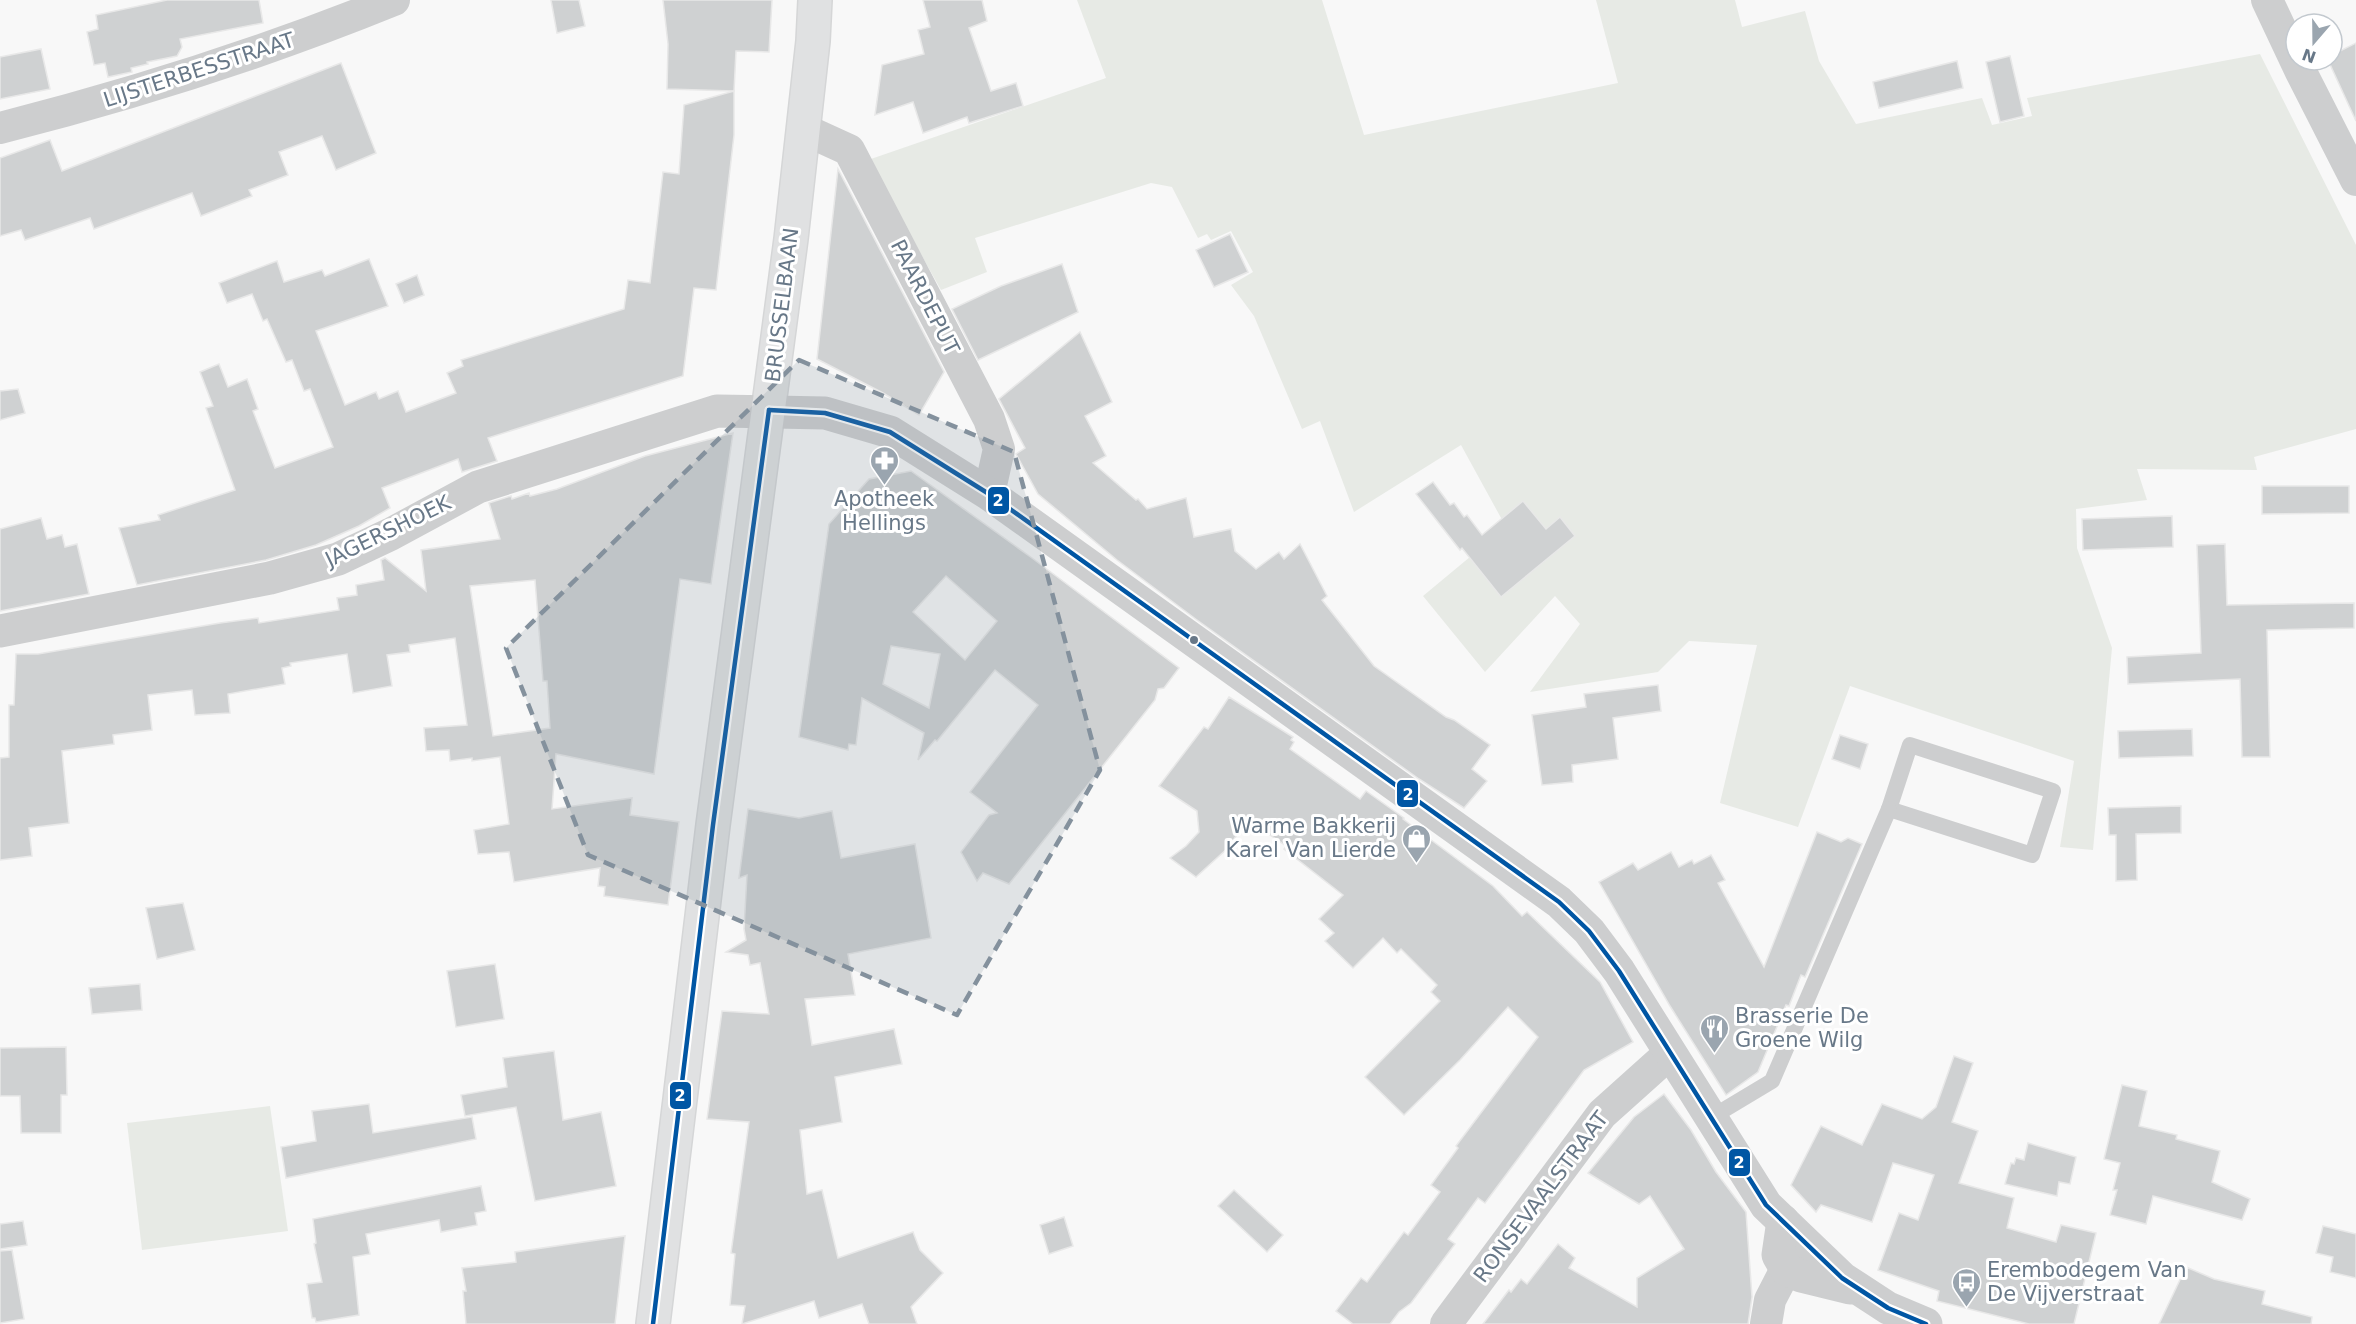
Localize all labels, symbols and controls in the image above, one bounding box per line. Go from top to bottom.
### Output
north arrow [2284,12,2344,72]
street label: LIJSTERBESSTRAAT [100,28,298,112]
text: N [2299,44,2319,67]
street label: BRUSSELBAAN [761,226,803,384]
street label: PAARDEPUT [886,236,964,359]
pharmacy icon: Apotheek Hellings [868,444,900,486]
line badge: 2 [987,486,1010,515]
place label: Apotheek Hellings [834,487,935,535]
street label: JAGERSHOEK [320,490,456,573]
text: 2 [992,491,1004,510]
unlabelled marker [1188,634,1200,646]
line badge: 2 [1396,779,1419,808]
text: 2 [1402,785,1414,804]
place label: Warme Bakkerij Karel Van Lierde [1226,814,1396,862]
shop icon: Warme Bakkerij Karel Van Lierde [1401,822,1433,864]
place label: Brasserie De Groene Wilg [1735,1004,1869,1052]
restaurant icon: Brasserie De Groene Wilg [1698,1012,1730,1054]
line badge: 2 [669,1081,692,1110]
text: 2 [674,1086,686,1105]
street label: RONSEVAALSTRAAT [1469,1107,1613,1287]
line badge: 2 [1728,1148,1751,1177]
text: 2 [1733,1153,1745,1172]
place label: Erembodegem Van De Vijverstraat [1987,1258,2187,1306]
bus stop icon: Erembodegem Van De Vijverstraat [1950,1266,1982,1308]

